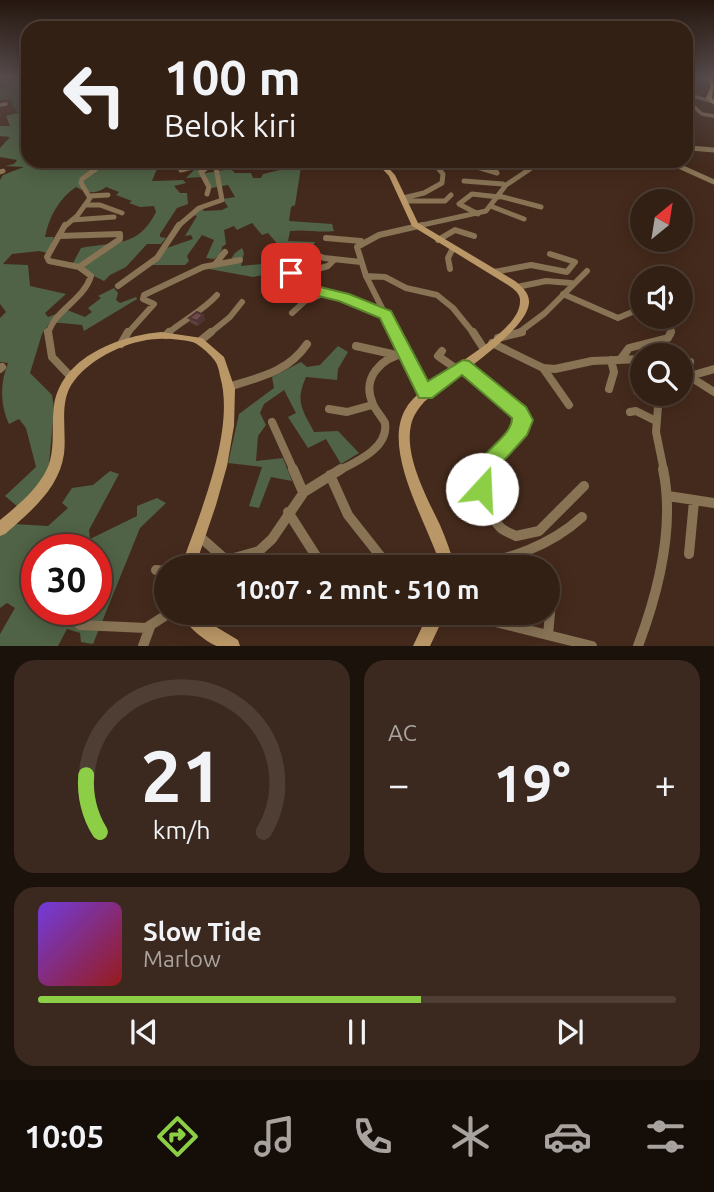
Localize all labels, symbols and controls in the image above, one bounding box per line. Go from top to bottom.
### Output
icon: left [49,49,140,140]
text: 100 m [164,49,301,104]
text: Belok kiri [164,107,296,143]
north arrow [630,189,693,252]
map controls [630,189,693,406]
pin [261,243,321,303]
icon: arrive [272,254,310,292]
button: sound [630,266,693,329]
button: search [630,343,693,406]
position arrow [445,452,519,526]
speed limit sign: 30 [21,534,112,625]
text: 10:07 · 2 mnt · 510 m [235,575,479,604]
text: AC [388,720,417,745]
text: 21 [141,735,223,817]
text: 19° [493,754,571,812]
text: − [388,763,409,805]
text: + [655,763,676,805]
text: km/h [153,816,211,844]
text: Slow Tide [143,917,262,946]
text: Marlow [143,946,221,971]
icon: previous [125,1013,163,1051]
icon: pause [338,1013,376,1051]
icon: next [551,1013,589,1051]
icon: directions [153,1112,202,1161]
icon: music [250,1112,299,1161]
icon: phone [348,1112,397,1161]
icon: climate [446,1112,495,1161]
icon: car [543,1112,592,1161]
icon: filters [641,1112,690,1161]
text: 10:05 [24,1118,104,1154]

